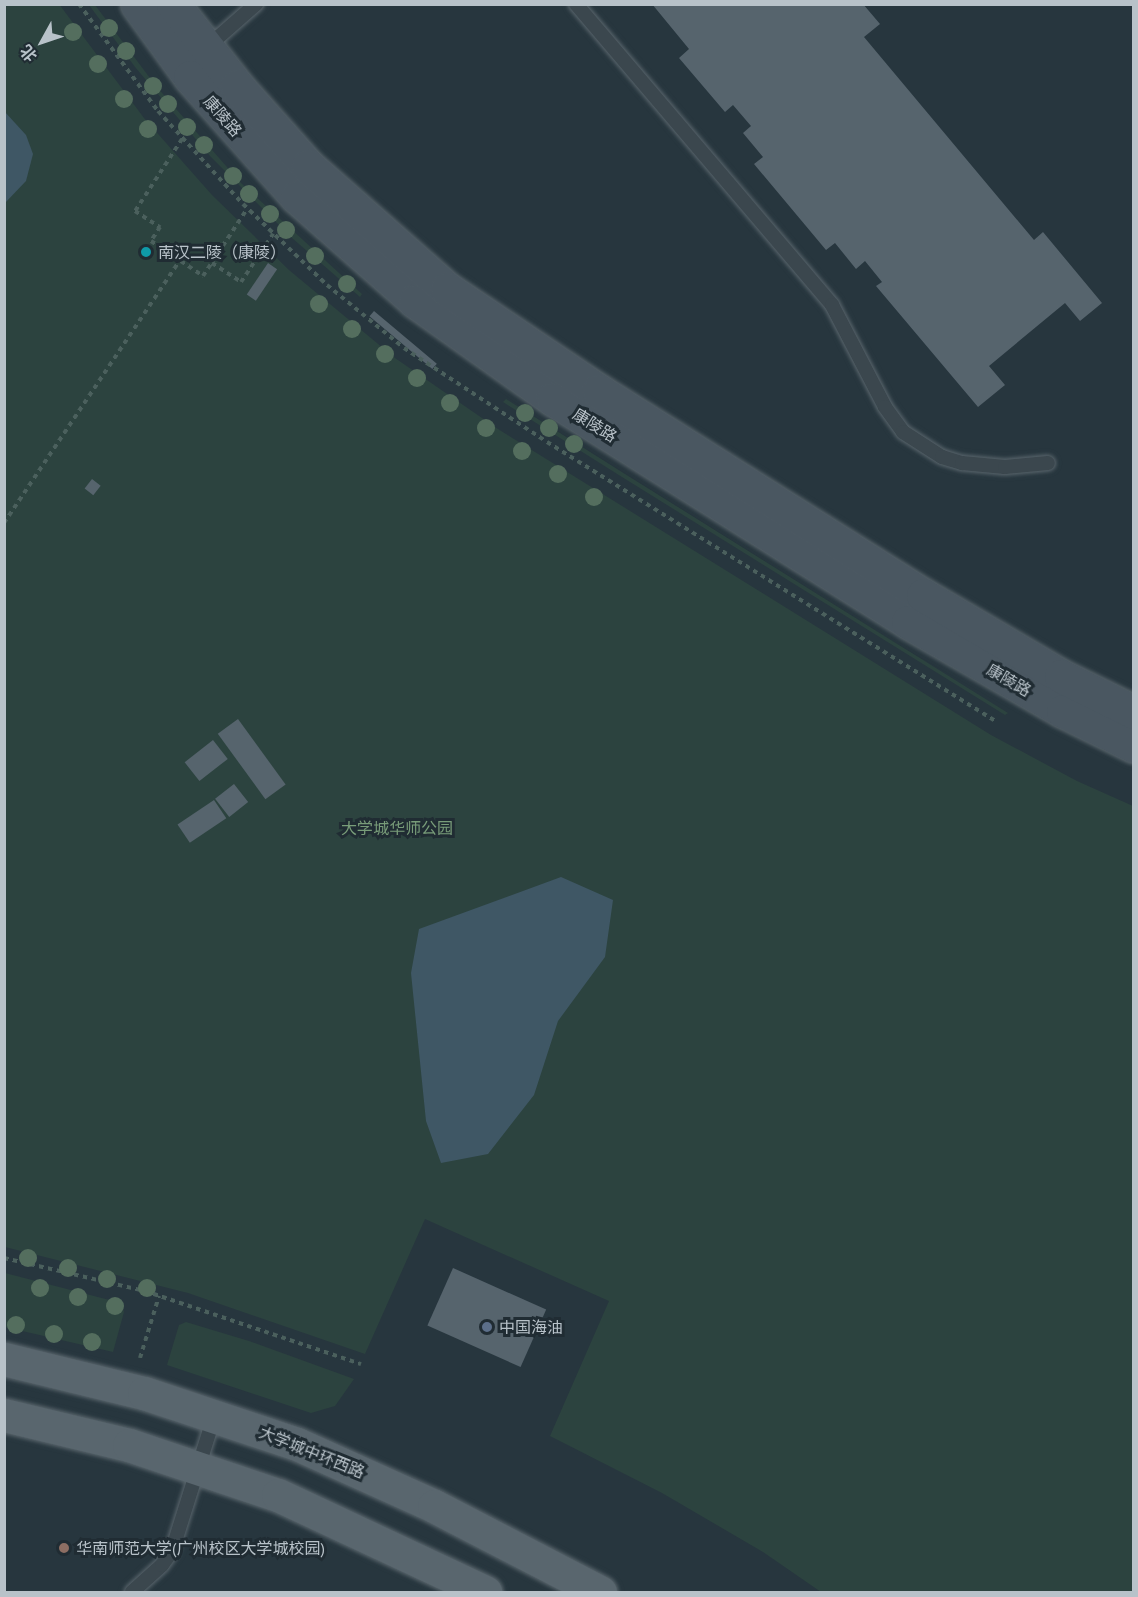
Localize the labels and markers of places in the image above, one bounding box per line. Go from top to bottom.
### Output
place label: 南汉二陵（康陵） [158,242,286,262]
marker: 南汉二陵（康陵） [139,245,153,259]
place label: 中国海油 [499,1317,563,1337]
marker: 中国海油 [480,1320,494,1334]
place label: 华南师范大学(广州校区大学城校园) [76,1538,325,1558]
marker: 华南师范大学(广州校区大学城校园) [57,1541,71,1555]

